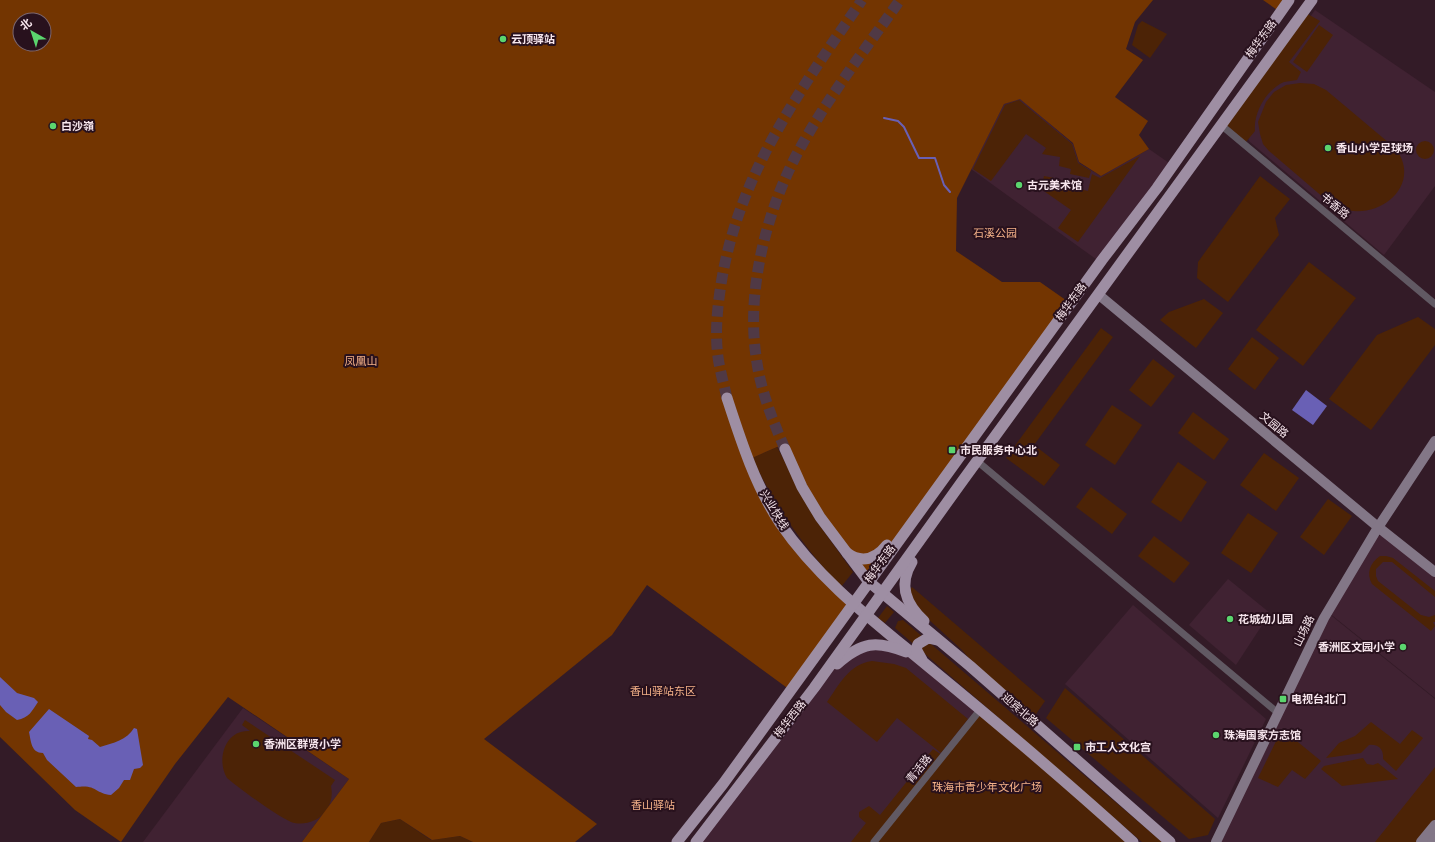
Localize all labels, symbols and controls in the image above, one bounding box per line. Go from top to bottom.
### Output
north arrow [12,12,52,52]
text: 北 [18,16,34,33]
street label: 梅华东路 [1243,17,1279,61]
place label: 云顶驿站 [511,33,555,46]
marker: 云顶驿站 [498,34,508,44]
place label: 白沙嶺 [61,120,94,133]
marker: 白沙嶺 [48,121,58,131]
place label: 香山小学足球场 [1336,142,1413,155]
marker: 香山小学足球场 [1323,143,1333,153]
place label: 古元美术馆 [1027,179,1082,192]
marker: 古元美术馆 [1014,180,1024,190]
street label: 书香路 [1318,190,1352,222]
park label: 石溪公园 [973,227,1017,240]
street label: 梅华东路 [1053,280,1089,324]
park label: 凤凰山 [345,355,378,368]
street label: 文园路 [1257,409,1291,441]
place label: 市民服务中心北 [960,444,1037,457]
marker: 市民服务中心北 [947,445,957,455]
street label: 兴业快线 [757,488,791,532]
street label: 梅华东路 [862,542,898,586]
place label: 花城幼儿园 [1238,613,1293,626]
street label: 山场路 [1291,613,1317,649]
marker: 花城幼儿园 [1225,614,1235,624]
place label: 香洲区文园小学 [1318,641,1395,654]
marker: 香洲区文园小学 [1398,642,1408,652]
park label: 香山驿站东区 [630,685,696,698]
street label: 迎宾北路 [999,691,1041,729]
place label: 电视台北门 [1291,693,1346,706]
marker: 电视台北门 [1278,694,1288,704]
street label: 梅华西路 [771,698,809,740]
place label: 珠海国家方志馆 [1224,729,1301,742]
marker: 珠海国家方志馆 [1211,730,1221,740]
place label: 香洲区群贤小学 [264,738,341,751]
marker: 香洲区群贤小学 [251,739,261,749]
place label: 市工人文化宫 [1085,741,1151,754]
marker: 市工人文化宫 [1072,742,1082,752]
street label: 青活路 [904,752,934,786]
park label: 珠海市青少年文化广场 [932,781,1042,794]
park label: 香山驿站 [631,799,675,812]

